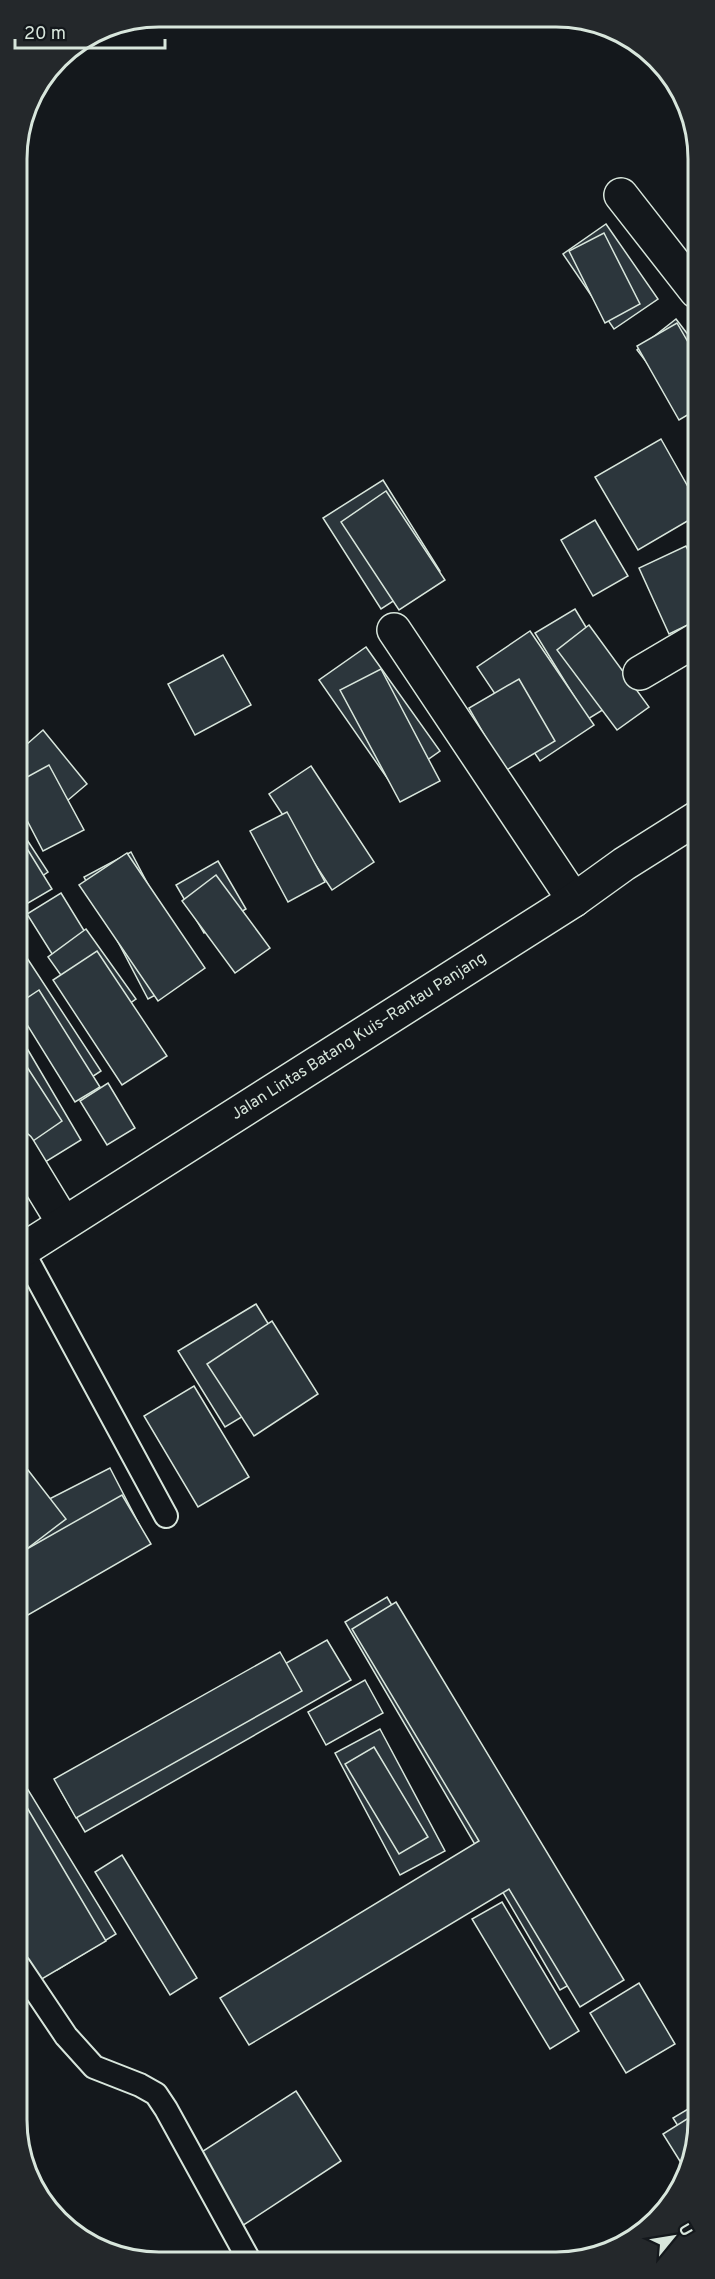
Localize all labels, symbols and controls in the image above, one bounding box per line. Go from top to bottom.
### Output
scale bar [15,12,165,50]
text: 20 m [24,23,66,46]
street label: Jalan Lintas Batang Kuis–Rantau Panjang [228,948,490,1125]
north arrow [643,2207,703,2267]
text: U [673,2221,696,2240]

